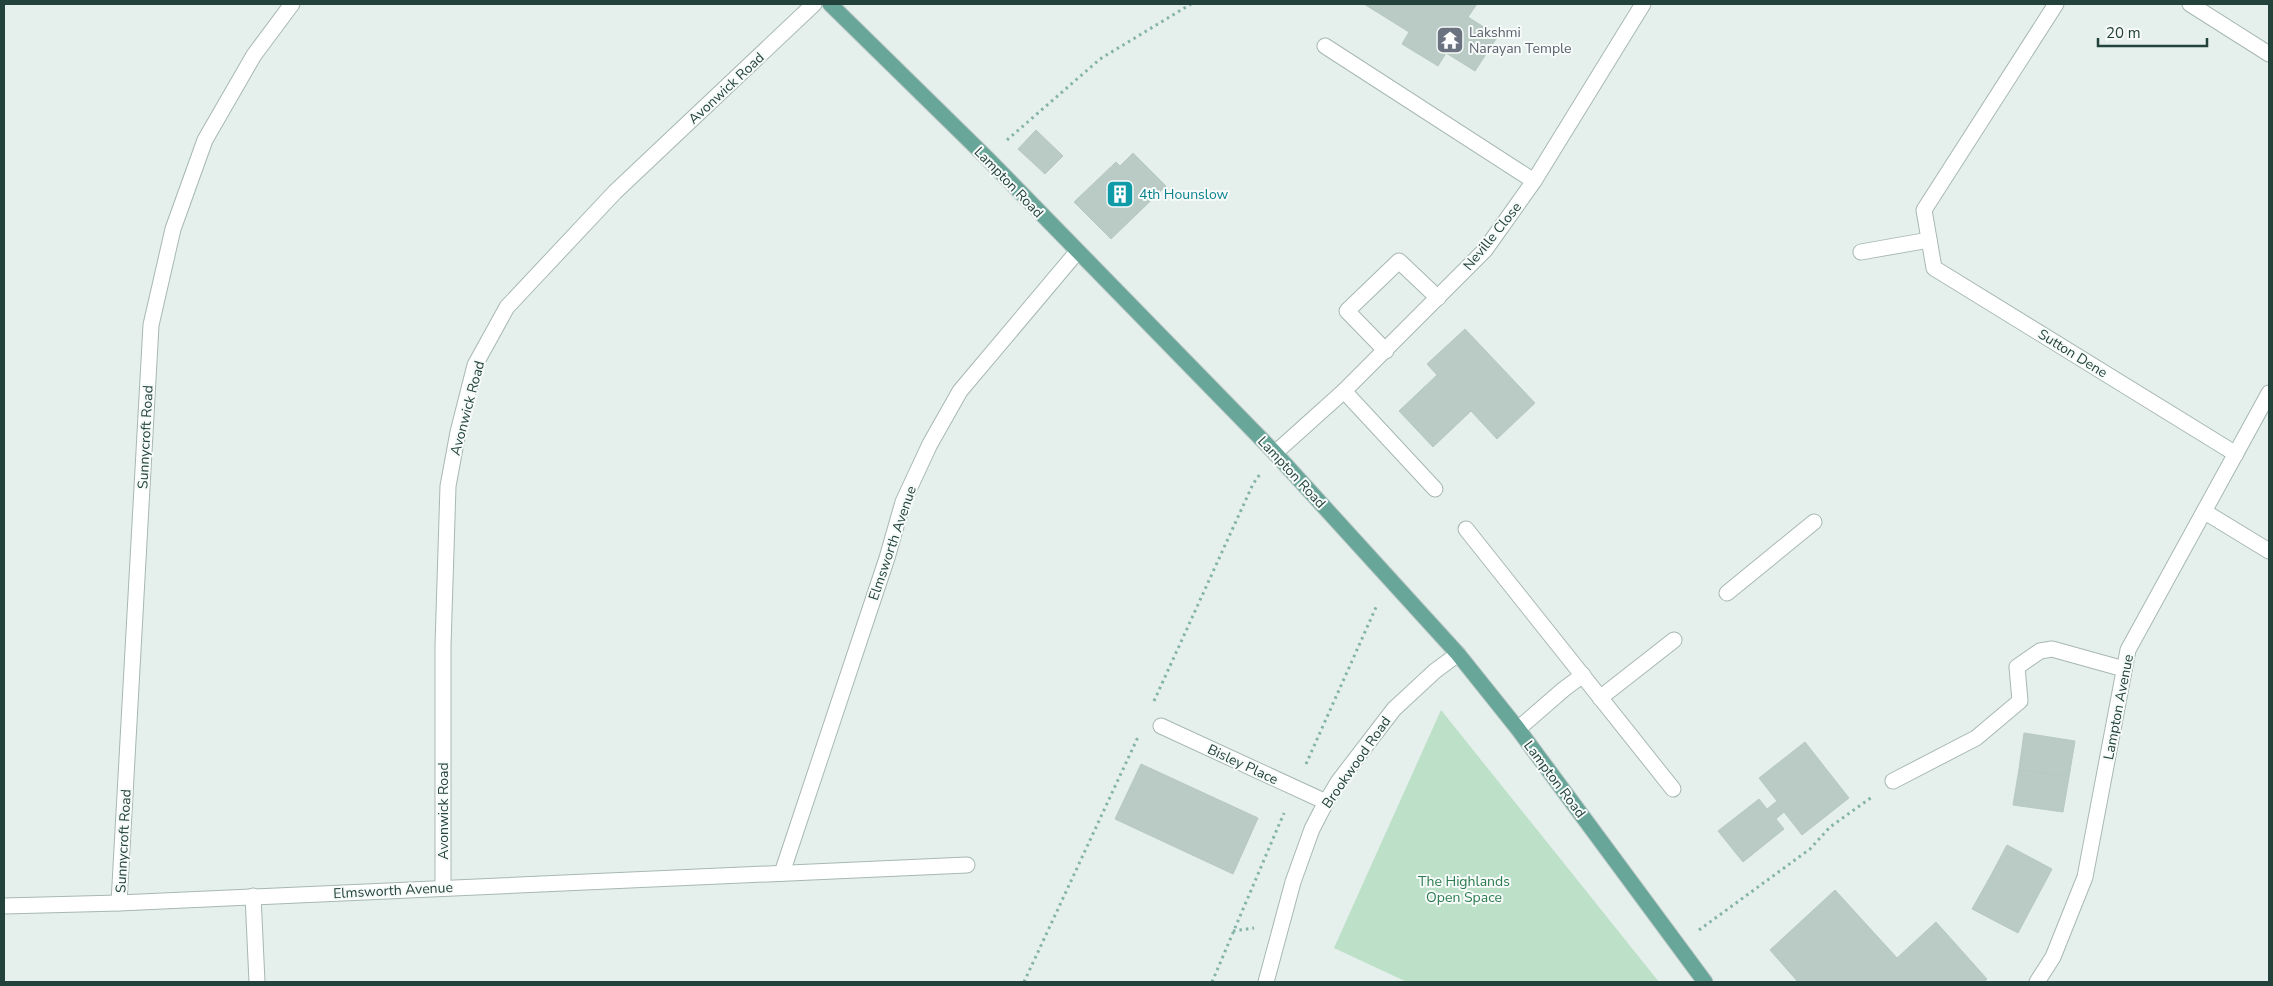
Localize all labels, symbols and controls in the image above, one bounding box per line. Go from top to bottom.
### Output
scale bar [2098,15,2207,47]
place label: Lakshmi Narayan Temple [1469,23,1572,58]
text: 20 m [2106,23,2141,43]
temple icon: Lakshmi Narayan Temple [1435,25,1465,55]
street label: Avonwick Road [684,48,768,128]
street label: Lampton Road [970,143,1047,222]
building icon: 4th Hounslow [1105,179,1135,209]
place label: 4th Hounslow [1139,185,1229,204]
street label: Neville Close [1459,198,1526,275]
street label: Sutton Dene [2034,325,2111,382]
street label: Avonwick Road [446,359,489,458]
street label: Sunnycroft Road [133,385,158,489]
street label: Lampton Road [1253,432,1330,512]
street label: Elmsworth Avenue [864,483,921,603]
street label: Lampton Avenue [2099,653,2138,761]
street label: Brookwood Road [1318,712,1395,812]
street label: Lampton Road [1519,737,1590,822]
street label: Bisley Place [1204,740,1281,789]
street label: Avonwick Road [434,762,453,860]
street label: Sunnycroft Road [111,789,136,893]
park label: The Highlands Open Space [1418,872,1510,907]
street label: Elmsworth Avenue [333,878,453,903]

